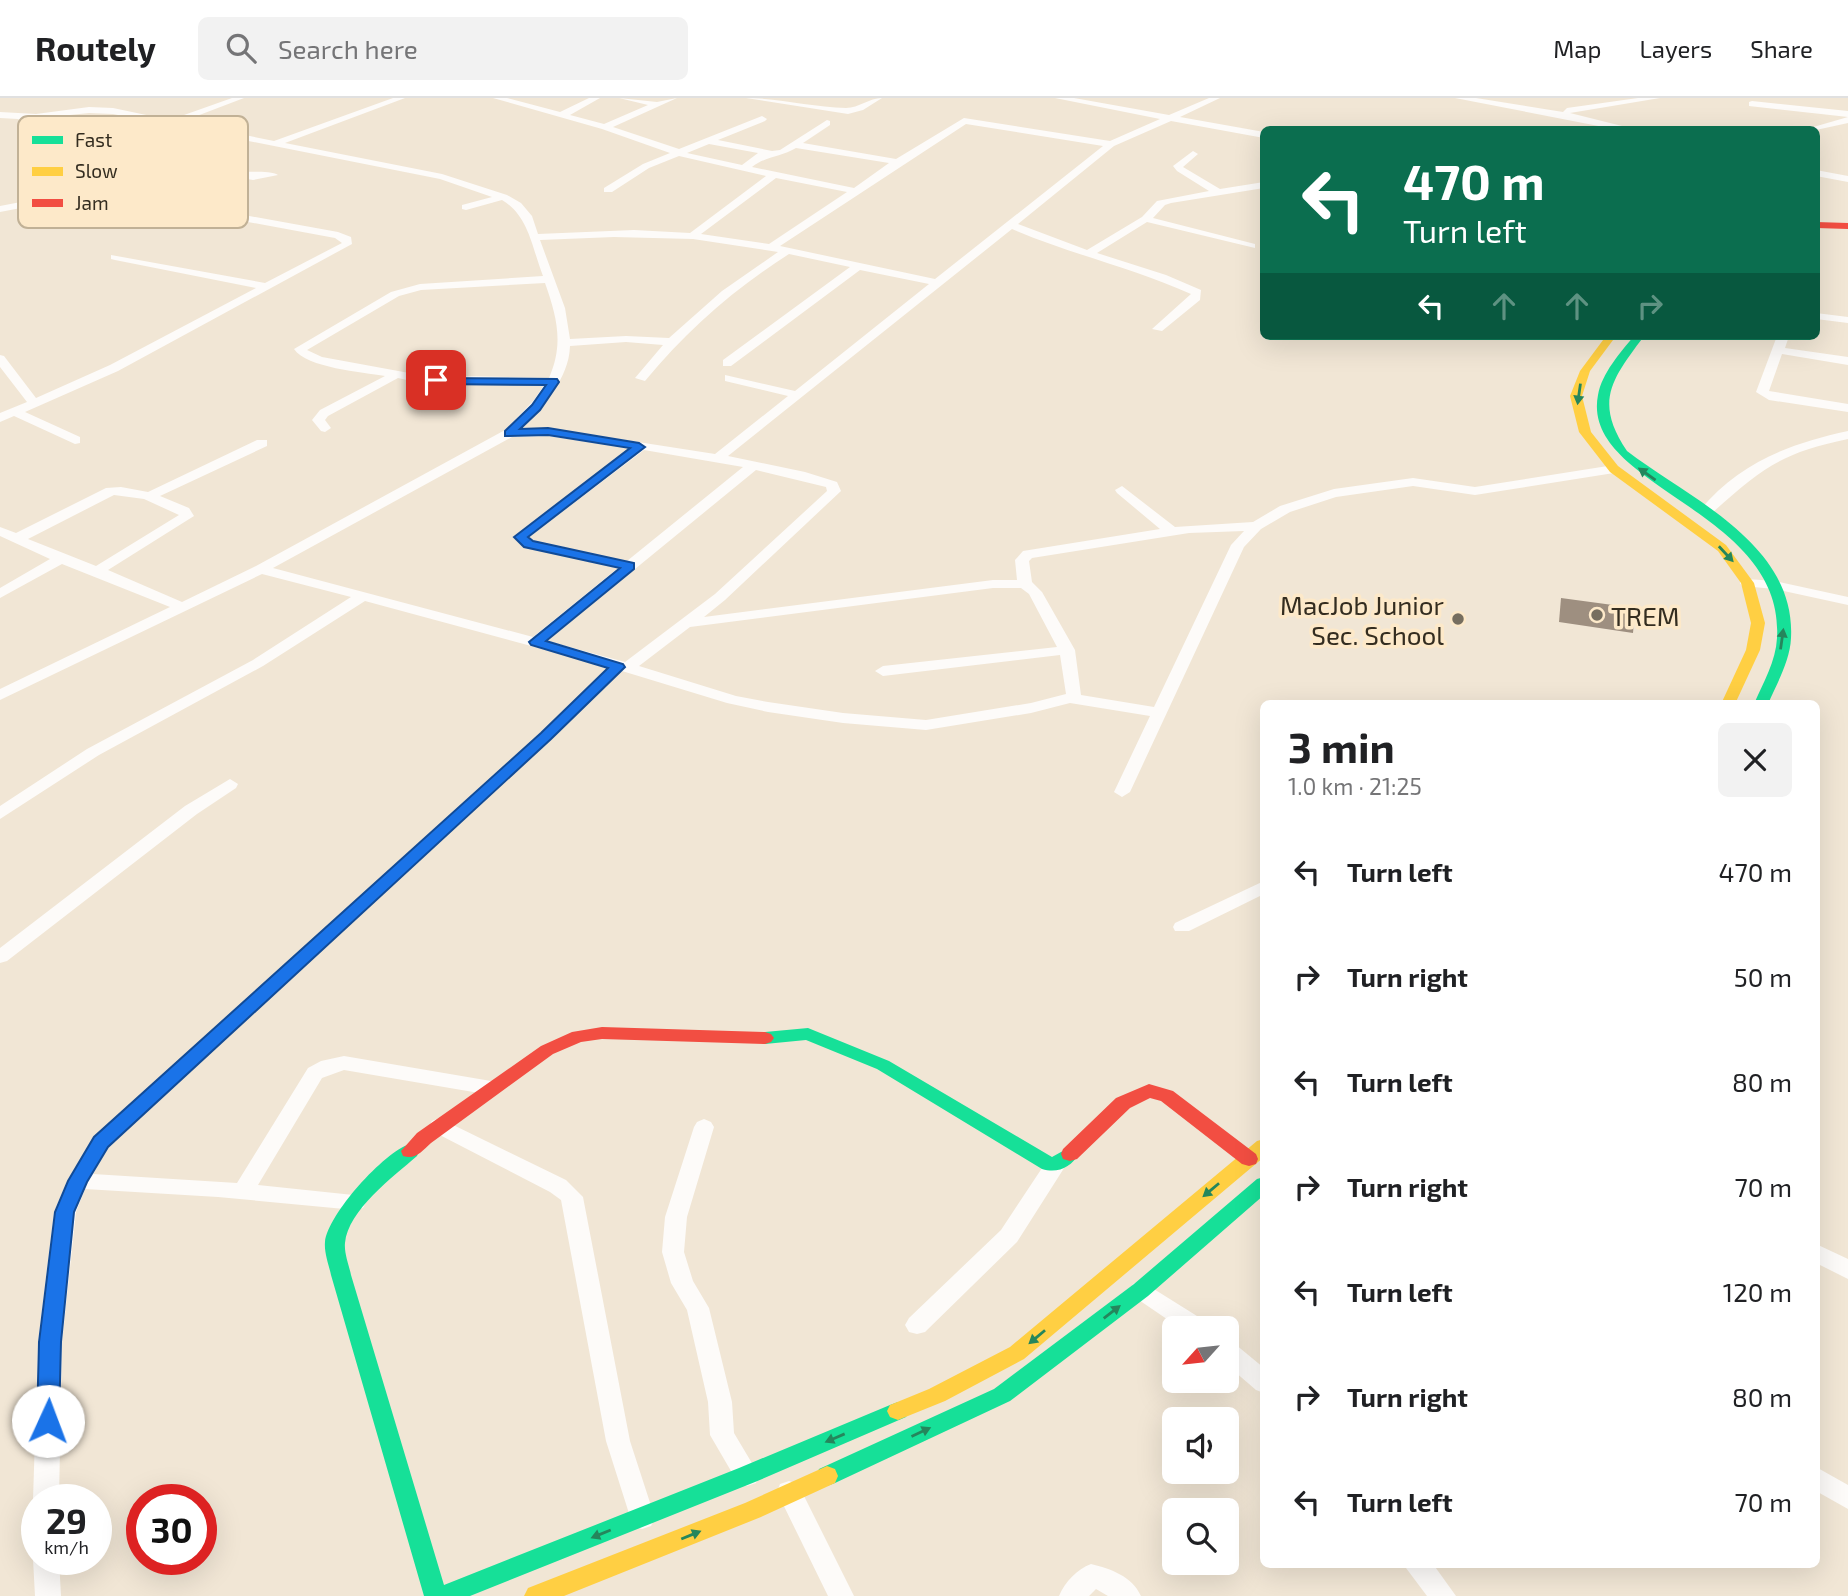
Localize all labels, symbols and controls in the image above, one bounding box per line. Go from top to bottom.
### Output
search box [198,17,688,80]
text: Routely [35,28,156,68]
icon: search [222,29,260,67]
text: Search here [278,33,418,64]
text: Map [1553,34,1601,63]
text: Layers [1639,34,1712,63]
text: Share [1750,34,1813,63]
legend [18,116,248,228]
text: Fast [75,128,112,151]
text: 470 m [1403,151,1545,210]
icon: left [1288,154,1379,245]
text: Slow [75,159,118,182]
text: Jam [75,191,109,214]
text: Turn left [1403,211,1527,249]
icon: left [1412,287,1450,325]
icon: ahead [1485,287,1523,325]
icon: ahead [1558,287,1596,325]
icon: right [1631,287,1669,325]
pin [406,350,466,410]
icon: arrive [417,361,455,399]
one-way arrow [1574,384,1585,406]
one-way arrow [1638,467,1656,481]
one-way arrow [1718,545,1734,562]
place label: MacJob Junior Sec. School [1280,589,1444,650]
place label: TREM [1611,600,1680,631]
marker: TREM [1589,607,1605,623]
marker: MacJob Junior Sec. School [1450,611,1466,627]
one-way arrow [1777,628,1788,650]
text: 3 min [1288,721,1395,771]
button: close [1718,723,1792,797]
text: 1.0 km · 21:25 [1288,772,1422,800]
icon: left [1288,853,1326,891]
text: Turn left [1347,856,1453,887]
text: 470 m [1718,856,1792,887]
icon: right [1288,958,1326,996]
text: Turn right [1347,961,1468,992]
text: 50 m [1734,961,1792,992]
icon: left [1288,1063,1326,1101]
text: Turn left [1347,1066,1453,1097]
text: 80 m [1732,1066,1792,1097]
icon: right [1288,1168,1326,1206]
text: Turn right [1347,1171,1468,1202]
text: 70 m [1734,1171,1792,1202]
one-way arrow [1203,1183,1221,1198]
icon: left [1288,1273,1326,1311]
text: Turn left [1347,1276,1453,1307]
text: 120 m [1723,1276,1792,1307]
one-way arrow [1103,1305,1121,1320]
north arrow [1162,1316,1239,1393]
map controls [1162,1316,1239,1575]
one-way arrow [1028,1329,1046,1344]
icon: right [1288,1378,1326,1416]
text: Turn right [1347,1381,1468,1412]
text: 80 m [1732,1381,1792,1412]
position arrow [11,1384,85,1458]
button: sound [1162,1407,1239,1484]
one-way arrow [910,1426,931,1437]
one-way arrow [824,1433,845,1444]
icon: left [1288,1483,1326,1521]
speed limit sign: 30 [126,1484,217,1575]
text: Turn left [1347,1486,1453,1517]
text: 70 m [1734,1486,1792,1517]
button: search [1162,1498,1239,1575]
text: 29 [46,1499,87,1541]
one-way arrow [591,1528,612,1539]
one-way arrow [680,1530,701,1541]
text: km/h [44,1536,89,1558]

